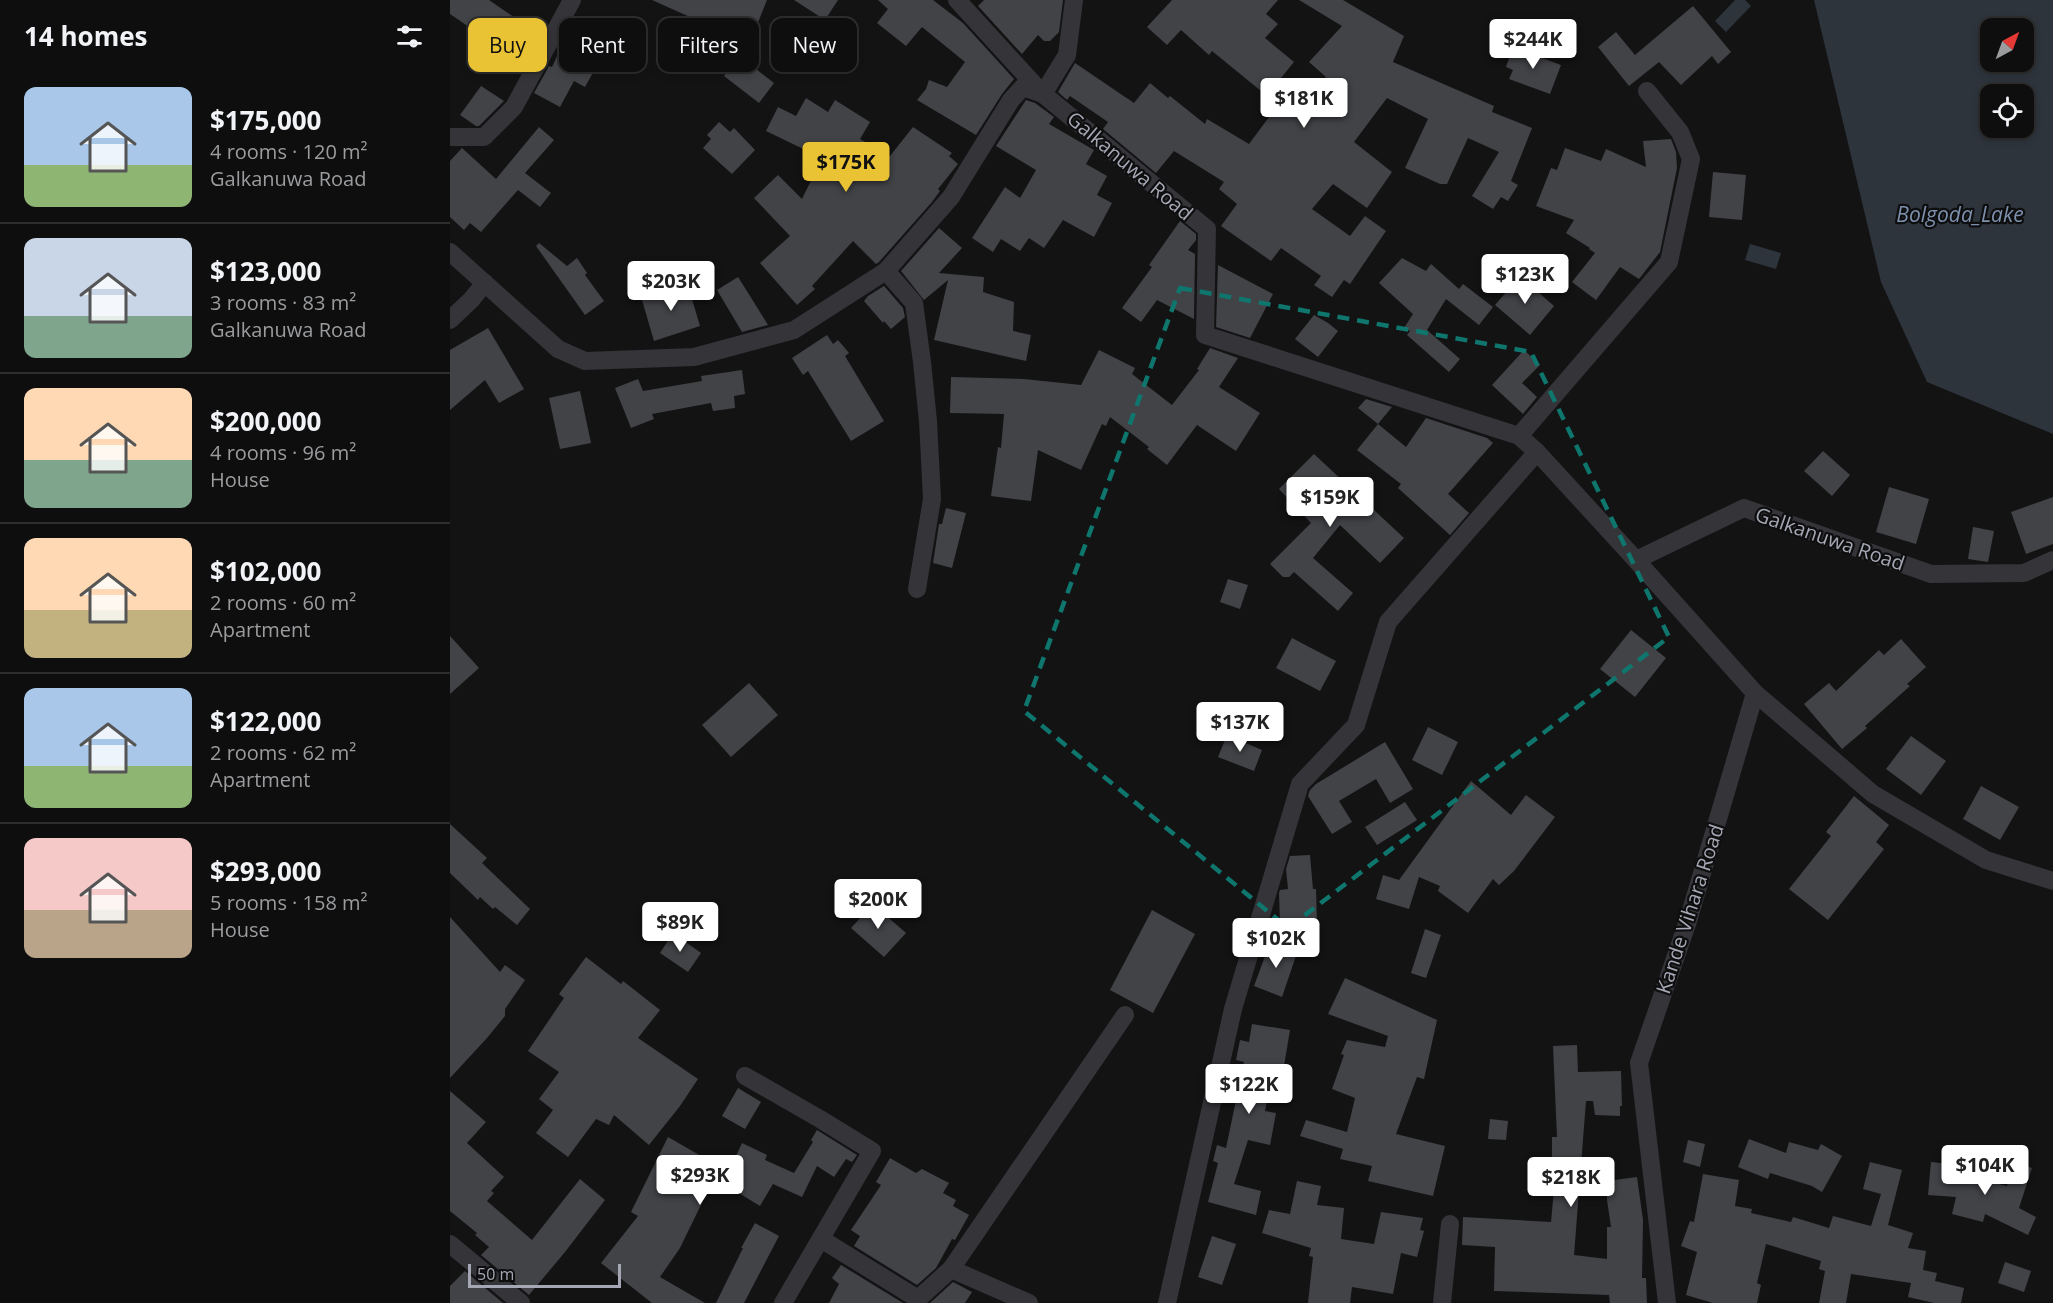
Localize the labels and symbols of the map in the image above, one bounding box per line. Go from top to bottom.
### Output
north arrow [1980,18,2034,72]
pin: $244K [1491,19,1575,70]
pin: $181K [1262,78,1346,129]
street label: Galkanuwa Road [1062,105,1199,226]
pin: $175K [804,142,888,193]
water label: Bolgoda_Lake [1896,200,2024,228]
pin: $123K [1483,254,1567,305]
pin: $203K [629,261,713,312]
pin: $159K [1288,477,1372,528]
street label: Galkanuwa Road [1752,500,1908,577]
pin: $137K [1198,702,1282,753]
street label: Kande Vihara Road [1649,821,1730,997]
pin: $200K [836,879,920,930]
pin: $89K [644,902,716,953]
pin: $102K [1234,918,1318,969]
pin: $122K [1207,1064,1291,1115]
pin: $104K [1943,1145,2027,1196]
pin: $293K [658,1155,742,1206]
pin: $218K [1529,1157,1613,1208]
scale bar [468,1261,621,1288]

